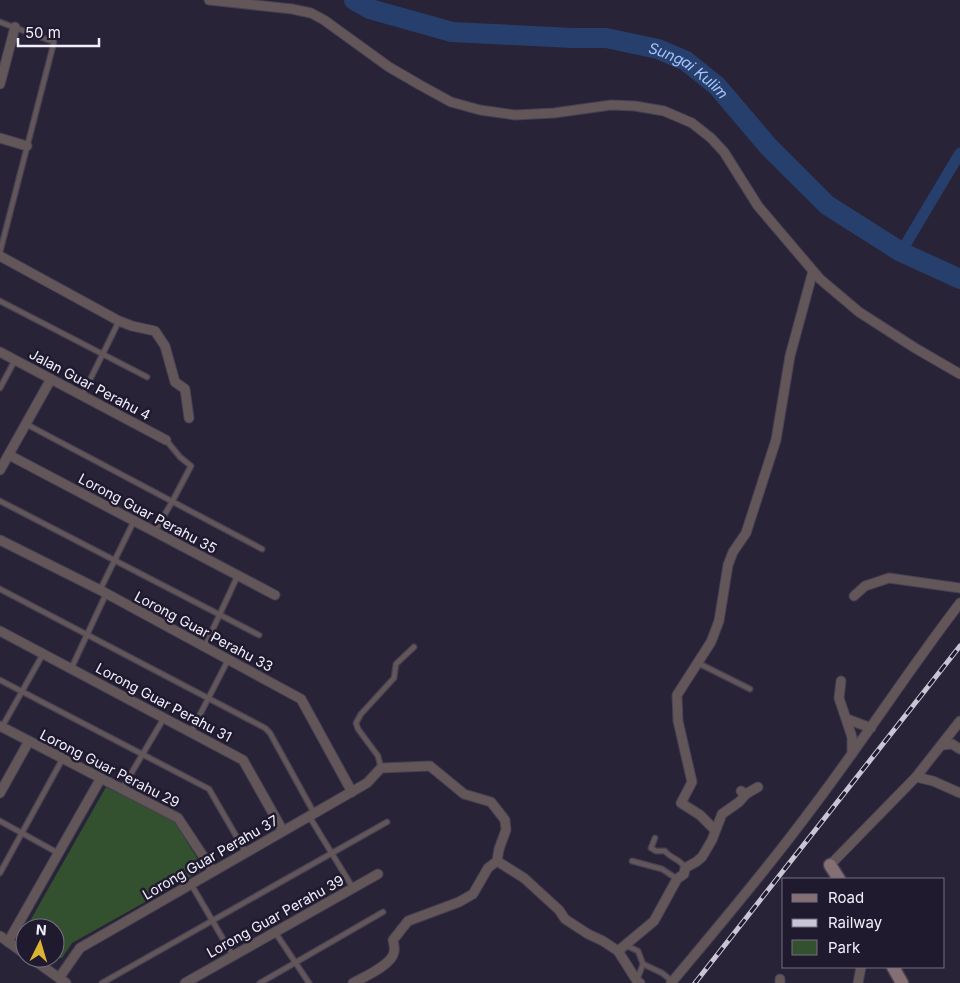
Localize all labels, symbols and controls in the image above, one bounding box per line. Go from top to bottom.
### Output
scale bar [18,15,99,47]
text: 50 m [25,23,61,42]
water label: Sungai Kulim [647,38,733,102]
street label: Jalan Guar Perahu 4 [26,345,154,423]
street label: Lorong Guar Perahu 35 [76,469,220,557]
street label: Lorong Guar Perahu 33 [132,587,276,675]
street label: Lorong Guar Perahu 31 [93,659,235,745]
street label: Lorong Guar Perahu 29 [37,725,183,811]
street label: Lorong Guar Perahu 37 [139,811,281,903]
street label: Lorong Guar Perahu 39 [203,871,347,961]
legend [782,878,945,968]
text: Road [828,888,864,907]
text: Railway [828,913,883,932]
north arrow [15,918,65,968]
text: N [35,921,47,938]
text: Park [828,938,861,957]

